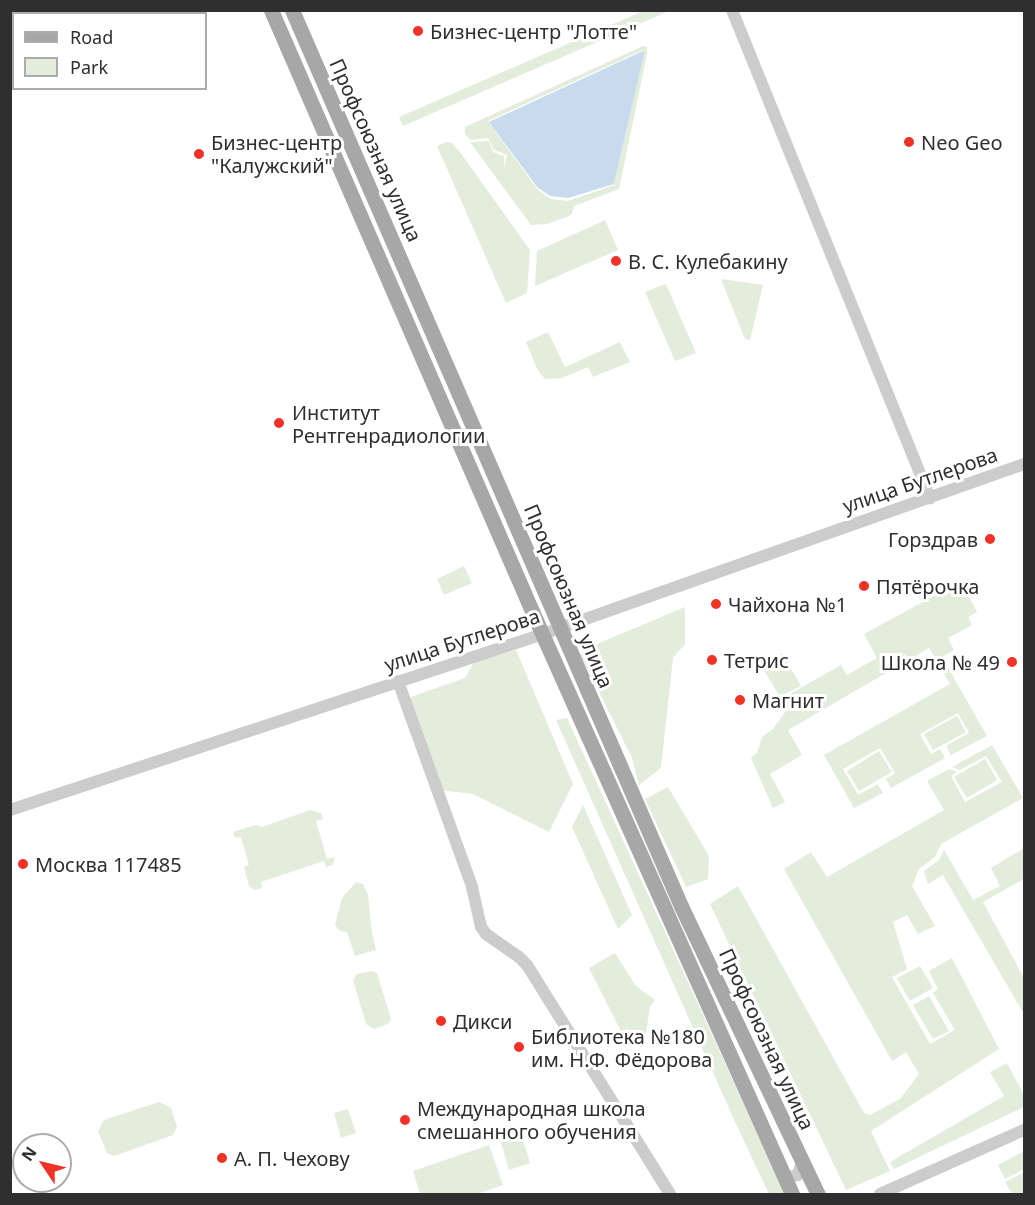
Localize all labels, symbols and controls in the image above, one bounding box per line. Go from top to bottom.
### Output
legend [12,12,207,90]
place label: Бизнес-центр "Лотте" [430,19,637,43]
marker: Бизнес-центр "Лотте" [411,24,425,38]
text: Road [70,25,113,49]
text: Park [70,55,108,79]
street label: Профсоюзная улица [325,55,427,245]
place label: Бизнес-центр "Калужский" [211,130,342,177]
place label: Neo Geo [921,130,1003,154]
marker: Neo Geo [902,135,916,149]
marker: Бизнес-центр "Калужский" [192,147,206,161]
place label: В. С. Кулебакину [628,249,788,273]
marker: В. С. Кулебакину [609,254,623,268]
place label: Институт Рентгенрадиологии [292,400,485,447]
marker: Институт Рентгенрадиологии [270,414,288,432]
street label: улица Бутлерова [839,442,1001,518]
street label: Профсоюзная улица [519,500,619,692]
place label: Горздрав [888,527,978,551]
marker: Горздрав [983,532,997,546]
place label: Пятёрочка [876,574,979,598]
marker: Пятёрочка [857,579,871,593]
place label: Чайхона №1 [728,592,847,616]
marker: Чайхона №1 [709,597,723,611]
street label: улица Бутлерова [381,604,543,676]
place label: Тетрис [724,648,789,672]
place label: Школа № 49 [881,650,1000,674]
marker: Тетрис [705,653,719,667]
marker: Школа № 49 [1005,655,1019,669]
place label: Магнит [752,688,824,712]
marker: Магнит [733,693,747,707]
place label: Москва 117485 [35,852,182,876]
marker: Москва 117485 [16,857,30,871]
street label: Профсоюзная улица [714,944,820,1134]
place label: Дикси [453,1009,512,1033]
marker: Дикси [434,1014,448,1028]
place label: Библиотека №180 им. Н.Ф. Фёдорова [531,1024,712,1071]
marker: Библиотека №180 им. Н.Ф. Фёдорова [512,1040,526,1054]
place label: Международная школа смешанного обучения [417,1096,646,1143]
marker: Международная школа смешанного обучения [398,1113,412,1127]
north arrow [12,1133,72,1193]
text: N [16,1142,42,1165]
place label: А. П. Чехову [234,1146,350,1170]
marker: А. П. Чехову [215,1151,229,1165]

